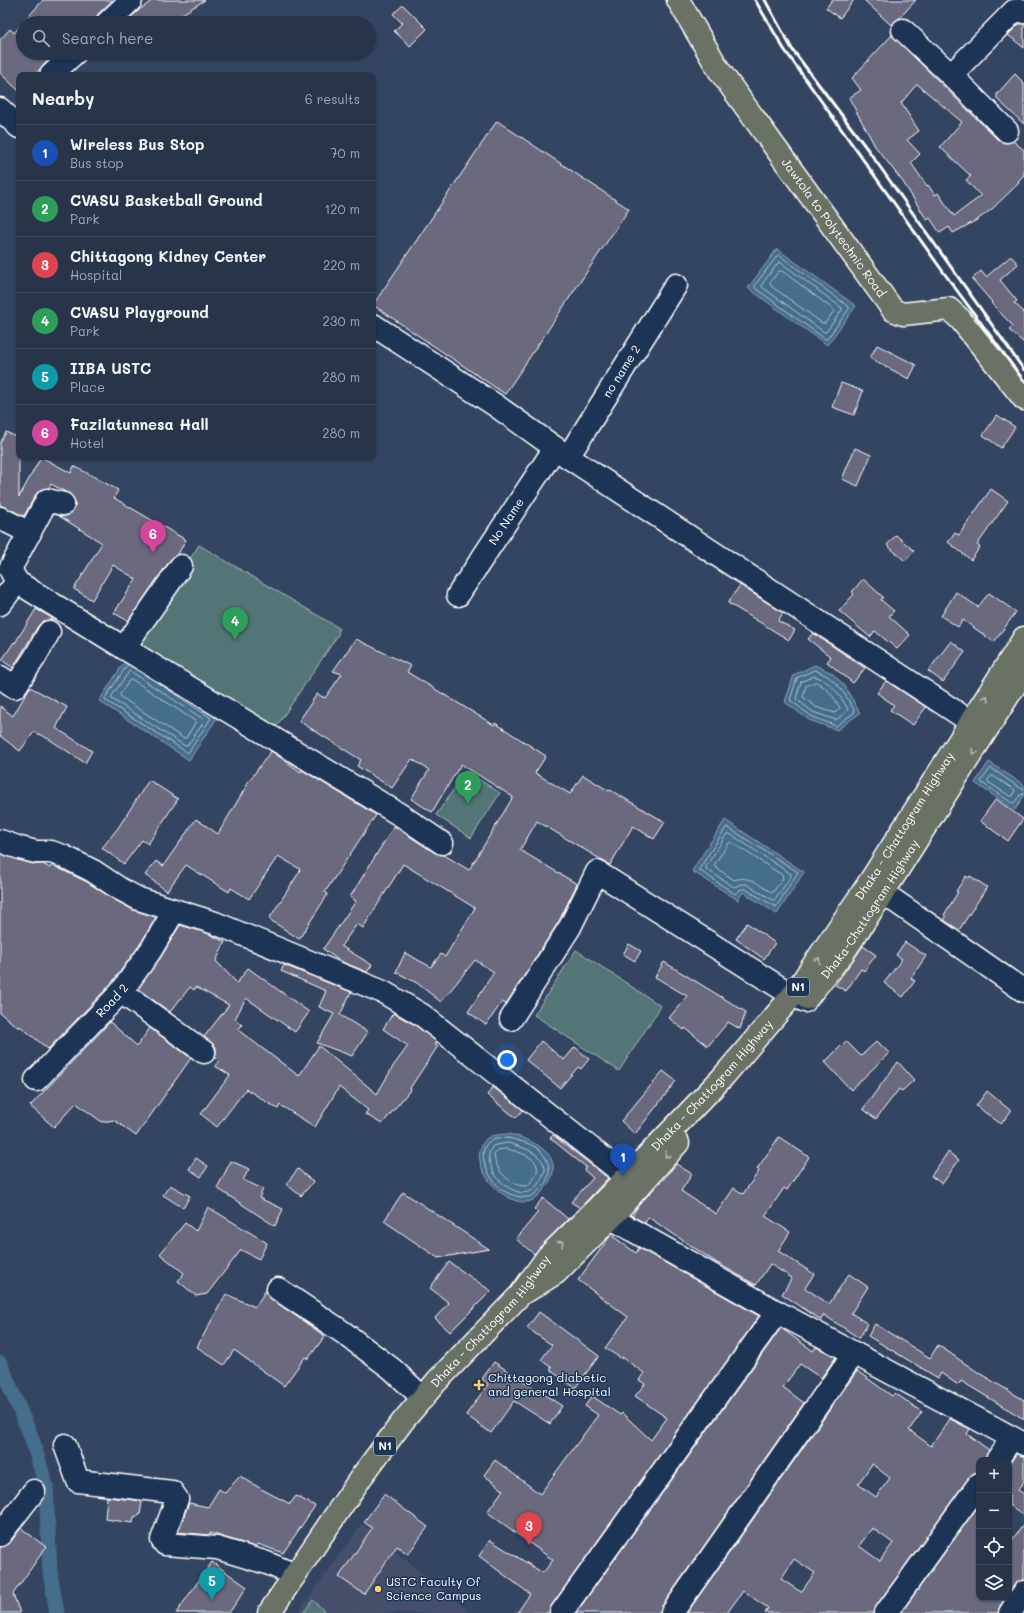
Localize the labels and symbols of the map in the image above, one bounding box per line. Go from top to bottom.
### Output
street label: Jawtola to Polytechnic Road [778,155,890,300]
street label: no name 2 [598,342,643,400]
street label: No Name [484,494,527,548]
pin: 6 [140,520,166,553]
pin: 4 [222,607,248,640]
one-way arrow [982,695,989,702]
street label: Dhaka - Chattogram Highway [851,748,957,903]
one-way arrow [971,748,978,755]
pin: 2 [455,771,481,804]
street label: Dhaka-Chattogram Highway [817,836,922,982]
one-way arrow [813,957,821,964]
road number: N1 [787,978,809,996]
street label: Road 2 [92,980,131,1020]
street label: Dhaka - Chattogram Highway [647,1016,776,1154]
your location [497,1050,517,1070]
pin: 1 [610,1143,636,1176]
one-way arrow [665,1150,672,1158]
one-way arrow [556,1240,564,1247]
street label: Dhaka - Chattogram Highway [426,1251,553,1390]
place label: Chittagong diabetic and general Hospital [488,1369,611,1399]
marker: Chittagong diabetic and general Hospital [473,1379,485,1391]
road number: N1 [374,1437,396,1455]
pin: 3 [516,1512,542,1545]
pin: 5 [199,1567,225,1600]
place label: USTC Faculty Of Science Campus [386,1573,481,1603]
marker: USTC Faculty Of Science Campus [373,1584,383,1594]

